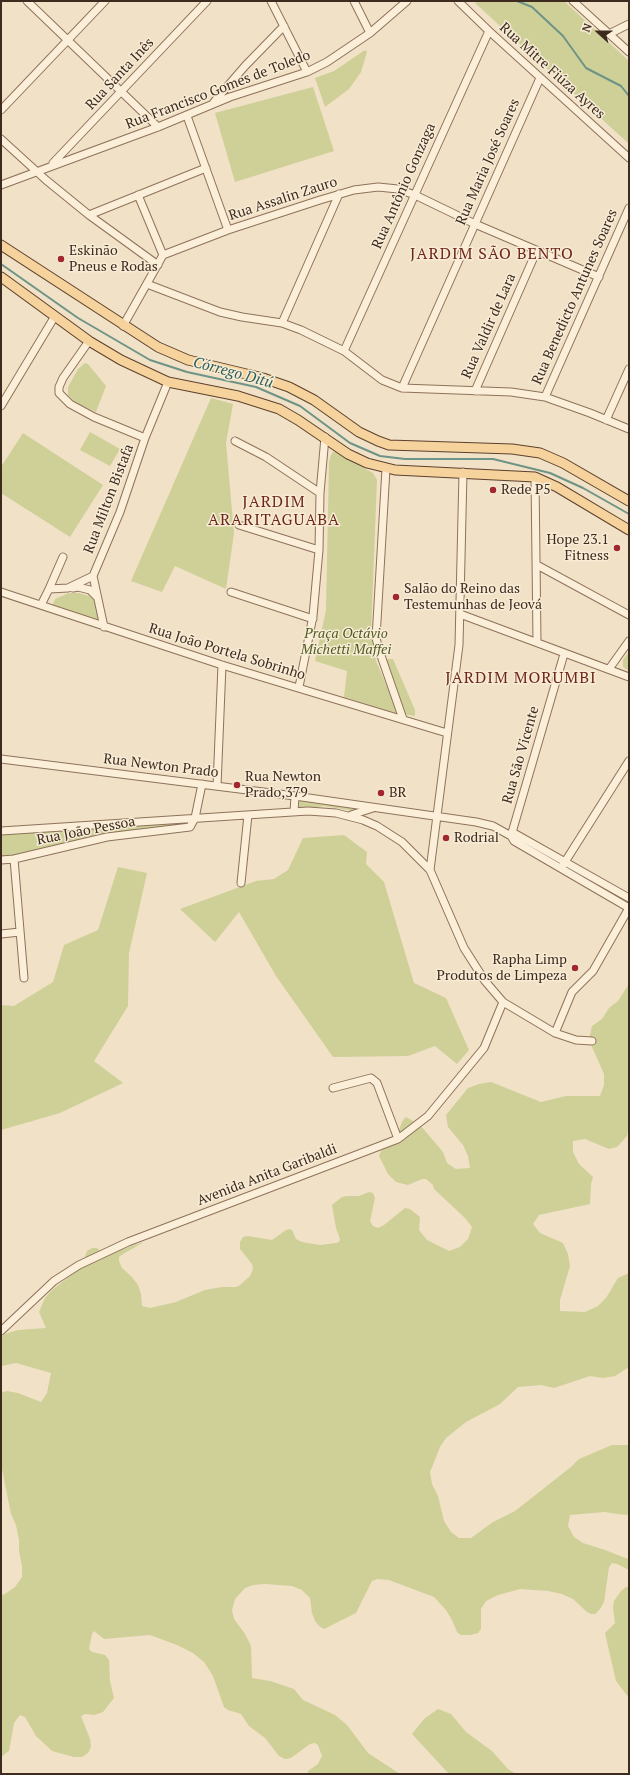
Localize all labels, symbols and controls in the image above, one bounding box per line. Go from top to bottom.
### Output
north arrow [578,12,618,52]
street label: Rua Mitre Fiúza Ayres [496,19,608,123]
text: N [579,21,595,34]
street label: Rua Santa Inês [82,35,158,113]
street label: Rua Francisco Gomes de Toledo [123,47,313,133]
street label: Rua Maria José Soares [453,96,523,228]
street label: Rua Antônio Gonzaga [369,120,439,252]
street label: Rua Assalin Zauro [227,174,339,224]
street label: Rua Benedicto Antunes Soares [529,207,621,387]
place label: Eskinão Pneus e Rodas [69,243,158,276]
district label: JARDIM SÃO BENTO [410,244,574,264]
marker: Eskinão Pneus e Rodas [56,254,66,264]
street label: Rua Valdir de Lara [458,271,520,381]
water label: Córrego Ditú [191,354,275,392]
street label: Rua Milton Bistafa [80,442,138,556]
place label: Rede P5 [501,482,551,498]
marker: Rede P5 [488,485,498,495]
district label: JARDIM ARARITAGUABA [208,492,340,530]
place label: Hope 23.1 Fitness [546,532,609,564]
marker: Hope 23.1 Fitness [612,543,622,553]
place label: Salão do Reino das Testemunhas de Jeová [404,581,542,614]
marker: Salão do Reino das Testemunhas de Jeová [391,592,401,602]
street label: Rua João Portela Sobrinho [147,620,307,684]
park label: Praça Octávio Michetti Maffei [301,626,391,658]
district label: JARDIM MORUMBI [445,668,597,688]
street label: Rua São Vicente [499,704,543,806]
street label: Rua Newton Prado [102,751,220,781]
place label: Rua Newton Prado,379 [245,769,321,802]
marker: Rua Newton Prado,379 [232,780,242,790]
place label: BR [389,785,407,801]
marker: BR [376,788,386,798]
street label: Rua João Pessoa [35,813,137,849]
place label: Rodrial [454,830,499,846]
marker: Rodrial [441,833,451,843]
place label: Rapha Limp Produtos de Limpeza [436,952,567,984]
marker: Rapha Limp Produtos de Limpeza [570,963,580,973]
street label: Avenida Anita Garibaldi [195,1141,339,1209]

